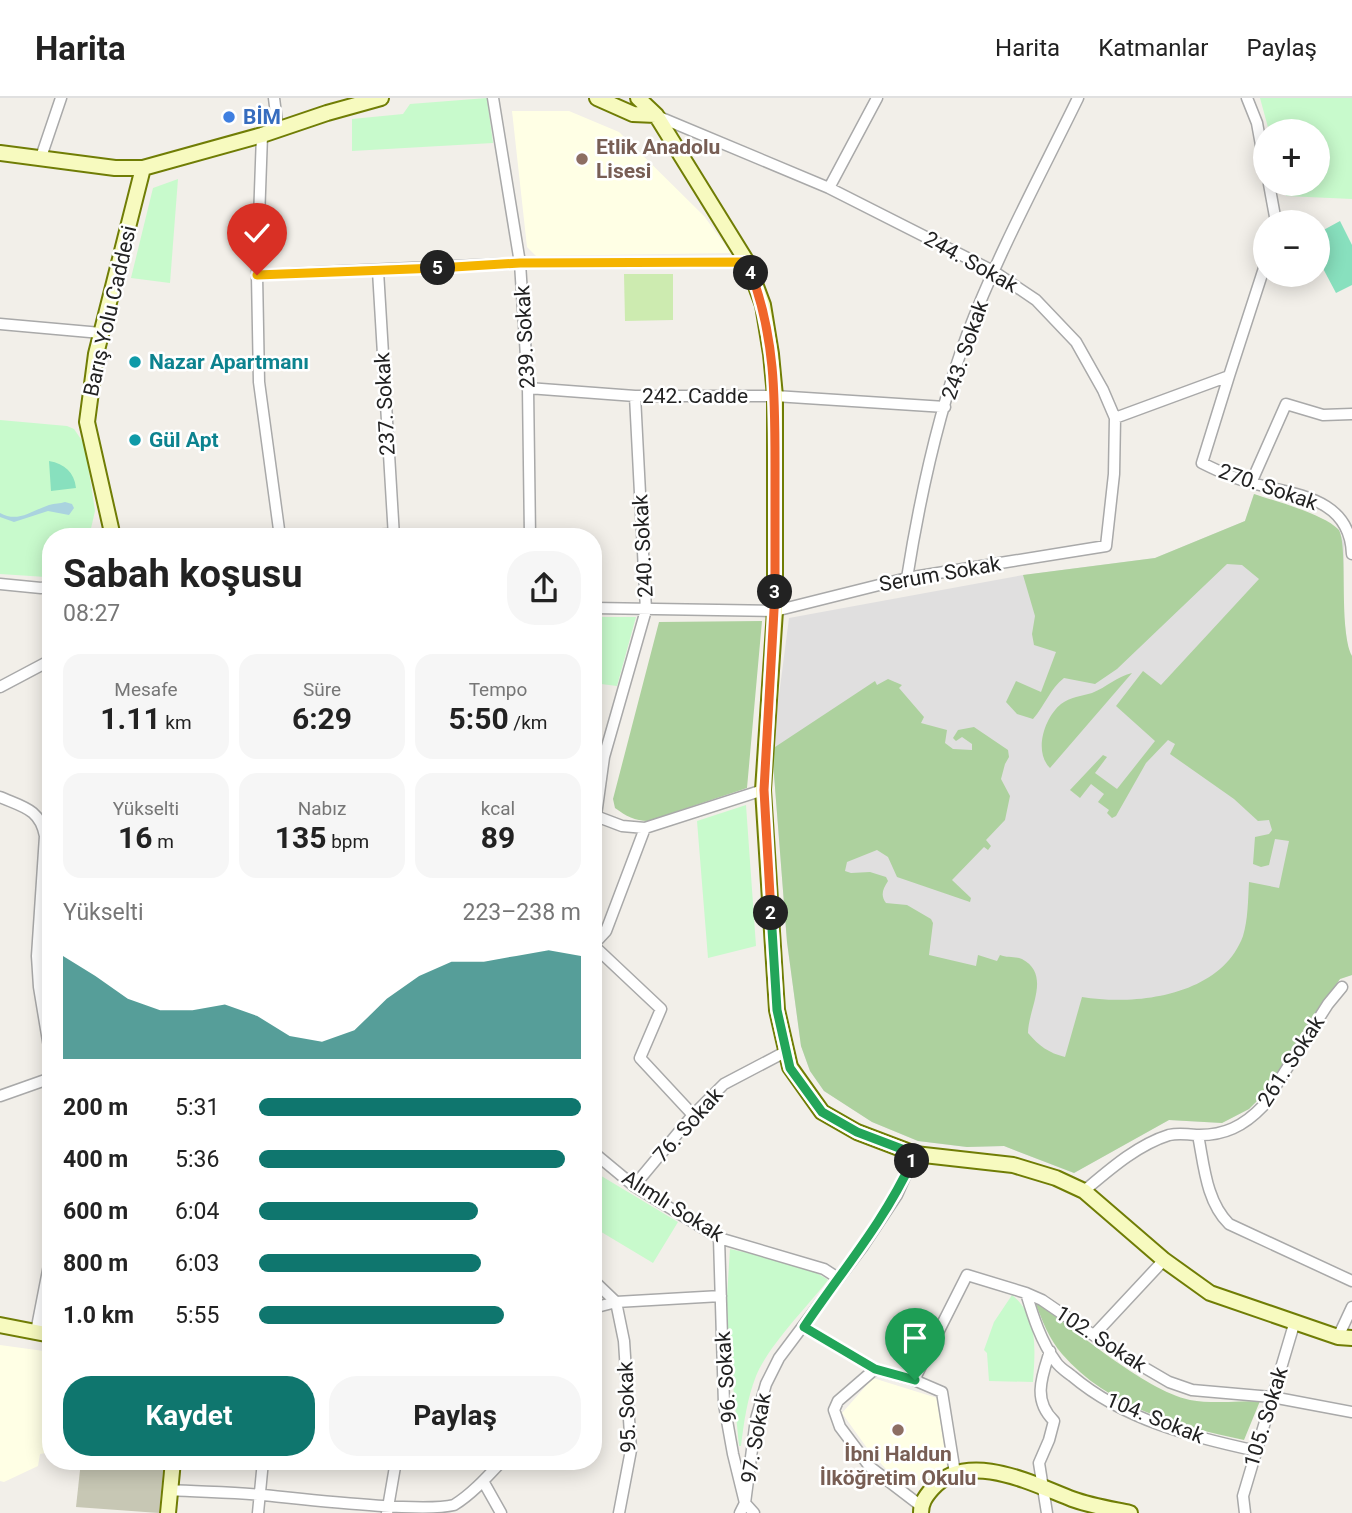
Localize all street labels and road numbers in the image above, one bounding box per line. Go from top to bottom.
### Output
street label: Barış Yolu Caddesi [79,223,141,399]
street label: 244. Sokak [920,226,1022,298]
street label: 239. Sokak [510,284,540,389]
street label: 243. Sokak [937,297,993,403]
street label: 237. Sokak [370,351,400,456]
street label: 242. Cadde [642,384,748,408]
street label: 270. Sokak [1215,459,1321,515]
street label: 240. Sokak [628,493,658,598]
street label: Serum Sokak [877,551,1003,597]
street label: 261. Sokak [1253,1011,1329,1111]
street label: 76. Sokak [648,1083,728,1167]
street label: Alımlı Sokak [618,1165,728,1247]
street label: 102. Sokak [1051,1301,1151,1377]
street label: 96. Sokak [711,1330,741,1423]
street label: 95. Sokak [613,1361,641,1453]
street label: 105. Sokak [1239,1364,1293,1470]
street label: 104. Sokak [1103,1388,1208,1449]
street label: 97. Sokak [736,1391,776,1485]

